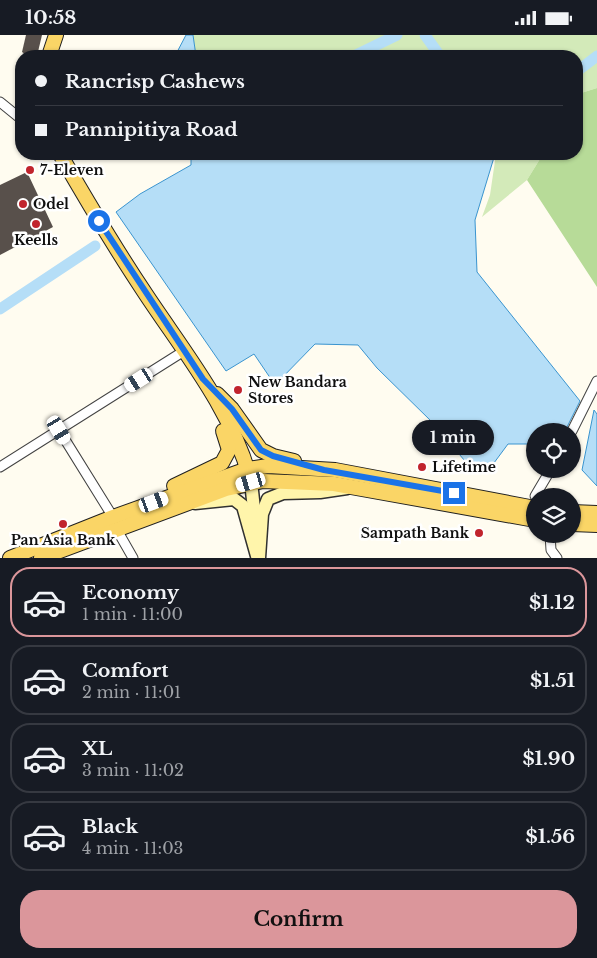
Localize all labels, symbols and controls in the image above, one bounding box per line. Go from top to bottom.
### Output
text: 10:58 [25,6,76,29]
text: Rancrisp Cashews [65,70,245,93]
text: Pannipitiya Road [65,118,238,141]
place label: 7-Eleven [40,161,104,179]
marker: 7-Eleven [24,164,36,176]
place label: Odel [33,195,69,213]
marker: Odel [17,198,29,210]
route start [88,210,110,232]
marker: Keells [30,218,42,230]
place label: Keells [14,231,59,249]
car [122,366,155,394]
place label: New Bandara Stores [248,373,347,407]
marker: New Bandara Stores [232,384,244,396]
car [44,413,73,447]
callout: 1 min [413,421,495,455]
map controls [526,423,581,543]
button: locate [526,423,581,478]
text: 1 min [430,427,476,447]
place label: Lifetime [432,458,496,476]
marker: Lifetime [416,461,428,473]
car [234,471,267,493]
route end [443,482,465,504]
button: layers [526,488,581,543]
car [137,490,170,514]
marker: Pan Asia Bank [57,518,69,530]
place label: Sampath Bank [361,524,470,542]
marker: Sampath Bank [473,527,485,539]
place label: Pan Asia Bank [11,531,116,549]
icon: car [22,580,67,625]
text: Economy [82,581,179,604]
text: $1.12 [529,591,575,614]
text: 1 min · 11:00 [82,604,183,624]
icon: car [22,658,67,703]
text: Comfort [82,659,169,682]
text: $1.51 [530,669,575,692]
text: 2 min · 11:01 [82,682,181,702]
icon: car [22,736,67,781]
text: XL [82,737,112,760]
text: $1.90 [522,747,575,770]
text: 3 min · 11:02 [82,760,184,780]
icon: car [22,814,67,859]
text: Black [82,815,138,838]
text: $1.56 [525,825,575,848]
text: 4 min · 11:03 [82,838,183,858]
button: Confirm [20,890,577,948]

